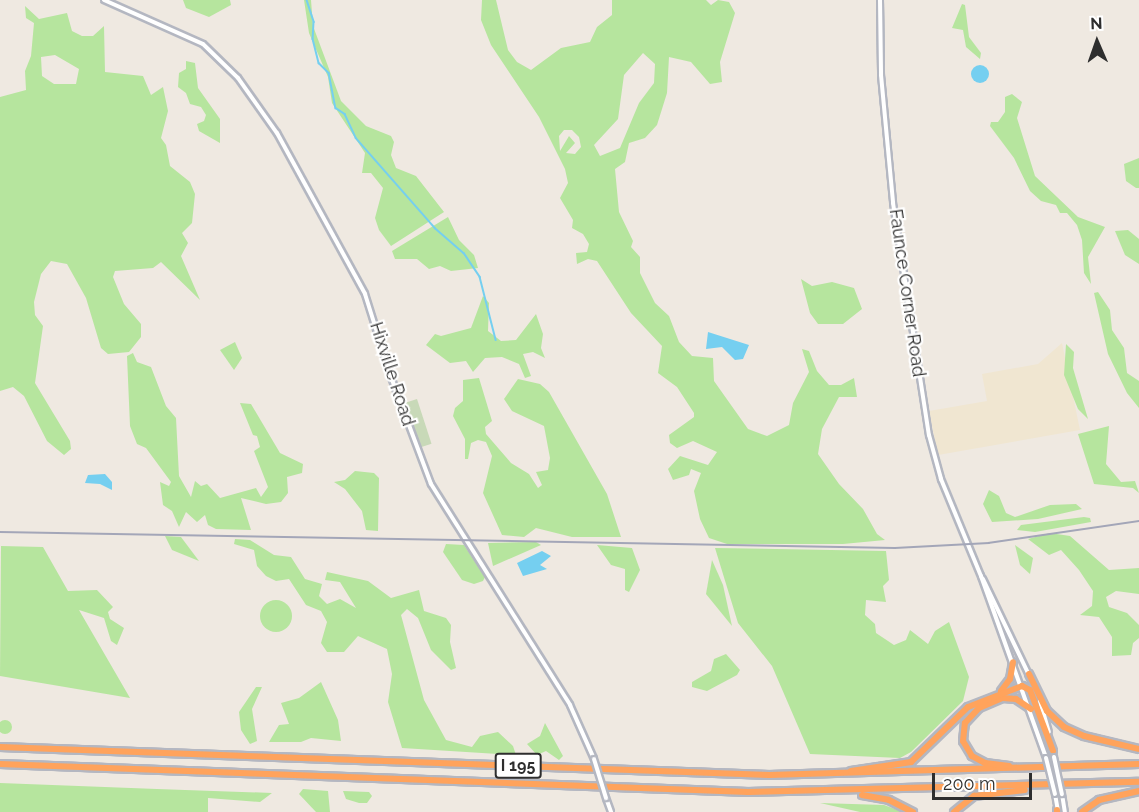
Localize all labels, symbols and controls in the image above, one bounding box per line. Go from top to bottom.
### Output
north arrow [1067,12,1127,72]
text: N [1090,14,1103,33]
street label: Faunce Corner Road [884,207,930,379]
street label: Hixville Road [365,319,419,429]
road number: I 195 [494,753,542,779]
scale bar [935,761,1036,799]
text: 200 m [943,773,996,794]

